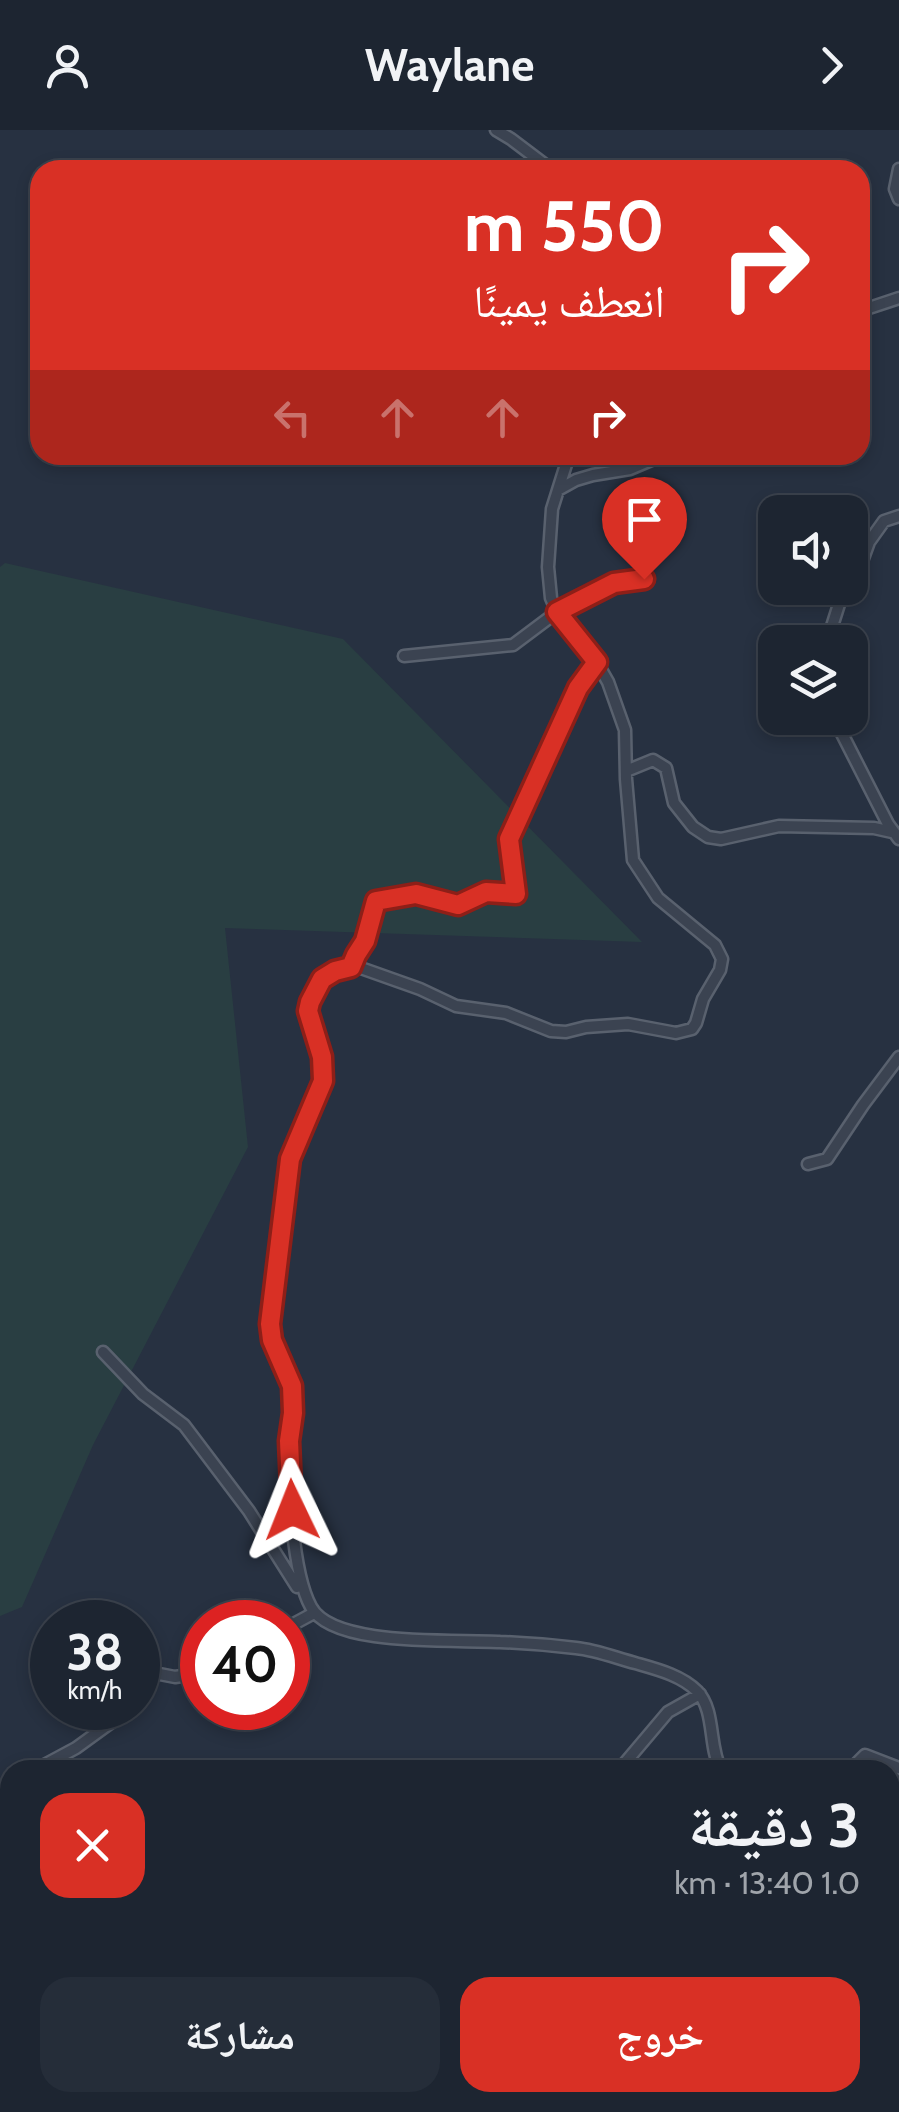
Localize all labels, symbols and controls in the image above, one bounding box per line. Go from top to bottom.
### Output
icon: person [40,38,95,93]
text: Waylane [365,38,534,92]
icon: forward [804,38,859,93]
text: 550 m [464,183,665,269]
icon: right [700,200,830,330]
text: انعطف يمينًا [473,274,665,328]
icon: left [265,390,320,445]
icon: ahead [370,390,425,445]
icon: ahead [475,390,530,445]
icon: right [580,390,635,445]
pin [602,477,687,580]
icon: arrive [617,492,672,547]
map controls [758,495,868,735]
button: sound [758,495,868,605]
button: layers [758,625,868,735]
position arrow [240,1458,344,1562]
speed limit sign: 40 [180,1600,310,1730]
text: 38 [66,1622,124,1683]
text: km/h [68,1675,122,1705]
text: 3 دقيقة [688,1789,860,1862]
button: close [40,1793,145,1898]
text: 1.0 km · 13:40 [674,1863,860,1902]
button: مشاركة [40,1977,440,2092]
button: خروج [460,1977,860,2092]

